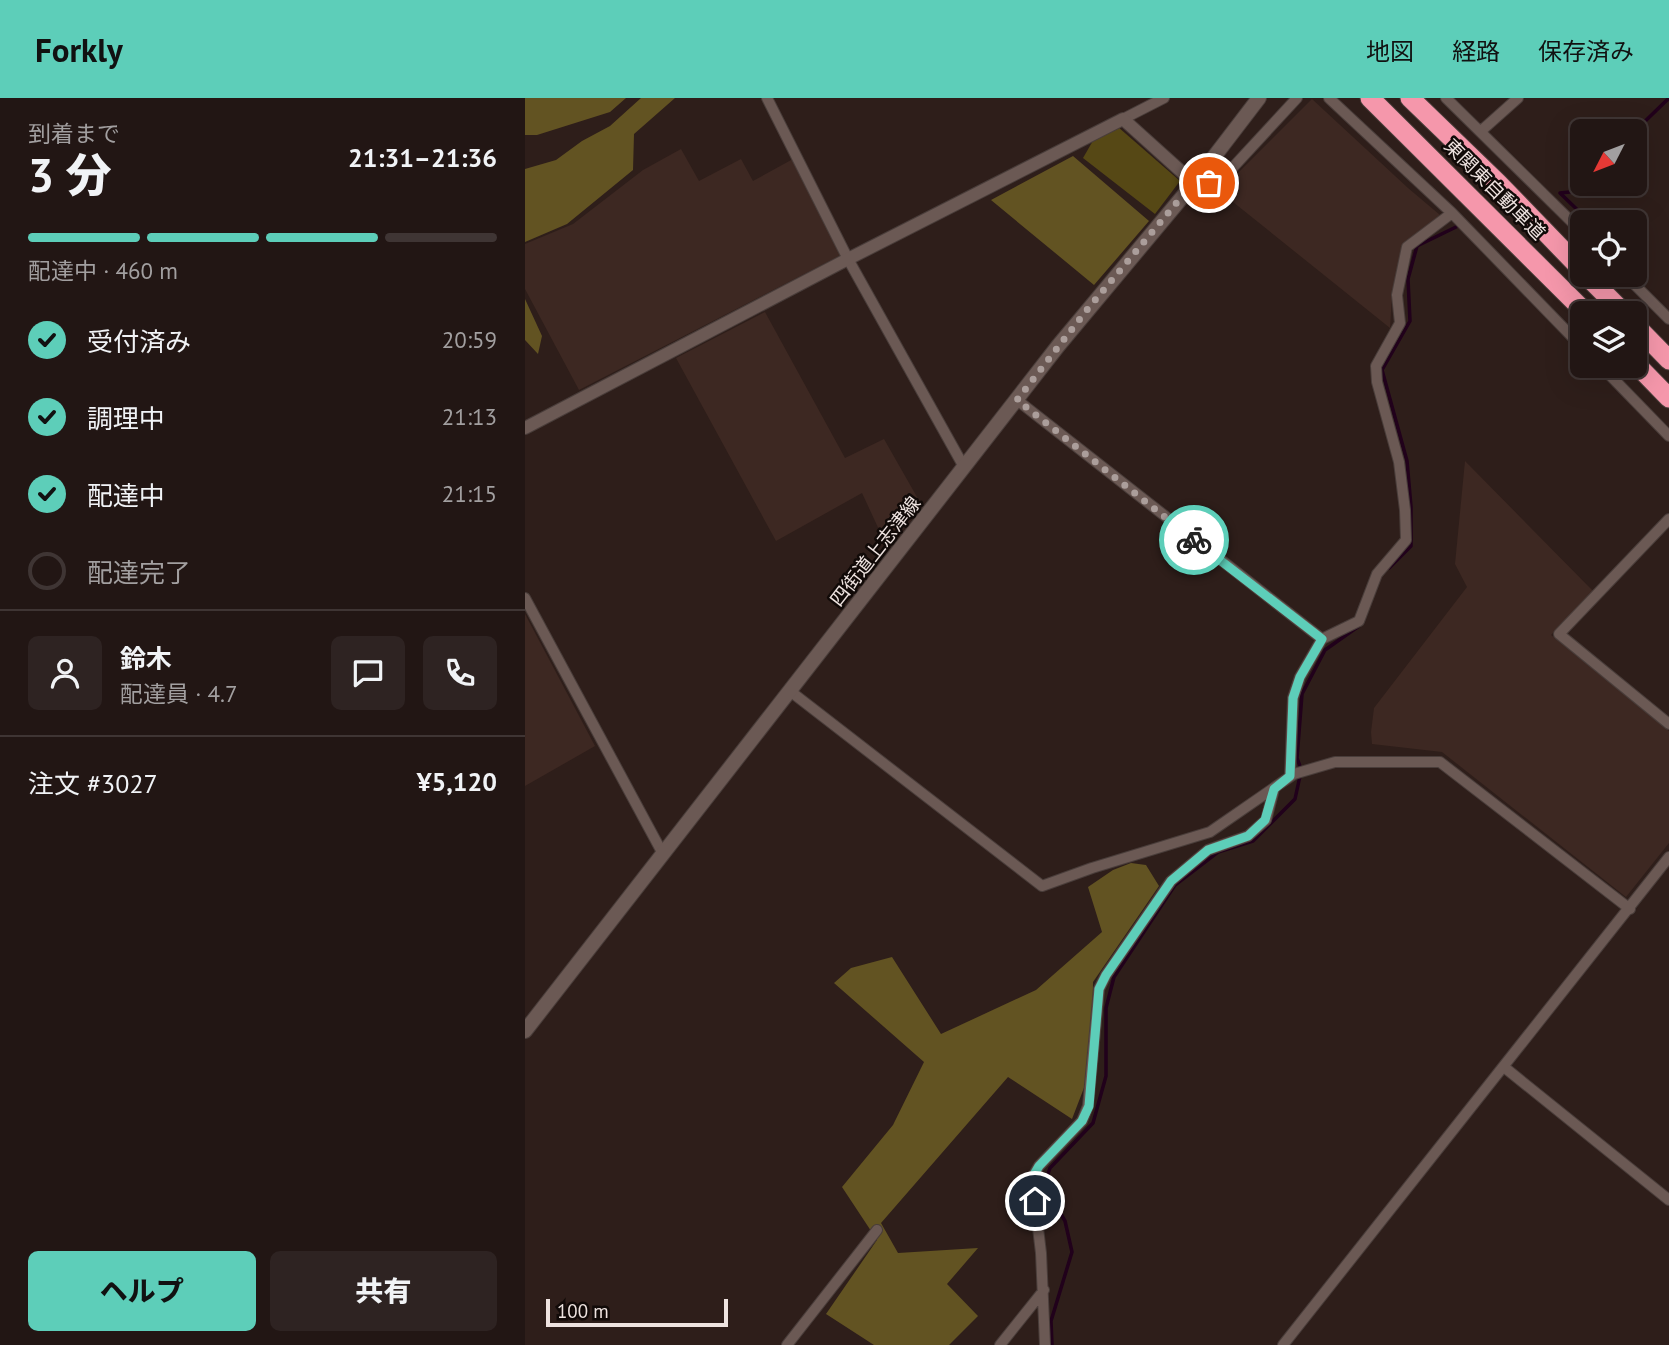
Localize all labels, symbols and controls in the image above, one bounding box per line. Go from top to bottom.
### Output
text: Forkly [35,28,123,71]
text: 地図 [1366,36,1414,67]
text: 経路 [1452,36,1500,67]
text: 保存済み [1538,36,1634,67]
text: 到着まで [28,119,120,148]
north arrow [1570,119,1647,196]
map controls [1570,119,1647,378]
street label: 東関東自動車道 [1439,133,1551,245]
text: 21:31–21:36 [348,141,497,174]
text: 3 分 [28,145,112,205]
pin [1179,153,1239,213]
icon: bag [1190,164,1228,202]
button: locate [1570,210,1647,287]
text: 配達中 · 460 m [28,256,178,285]
button: layers [1570,301,1647,378]
icon: check [28,321,66,359]
text: 受付済み [87,325,191,358]
text: 20:59 [442,325,497,354]
icon: check [28,398,66,436]
text: 調理中 [87,402,165,435]
text: 21:13 [442,402,497,431]
icon: check [28,475,66,513]
text: 配達中 [87,479,165,512]
text: 21:15 [442,479,497,508]
street label: 四街道上志津線 [825,491,925,611]
courier [1159,505,1229,575]
icon: bike [1175,521,1213,559]
text: 配達完了 [87,556,191,589]
button: person [28,636,102,710]
button: chat [331,636,405,710]
button: phone [423,636,497,710]
text: 鈴木 [120,642,172,675]
text: 配達員 · 4.7 [120,679,237,708]
text: ¥5,120 [417,765,497,798]
text: 注文 #3027 [28,767,158,800]
pin [1005,1171,1065,1231]
icon: home [1016,1182,1054,1220]
button: ヘルプ [28,1251,256,1331]
button: 共有 [270,1251,497,1331]
scale bar [546,1296,728,1328]
text: 100 m [557,1299,609,1323]

